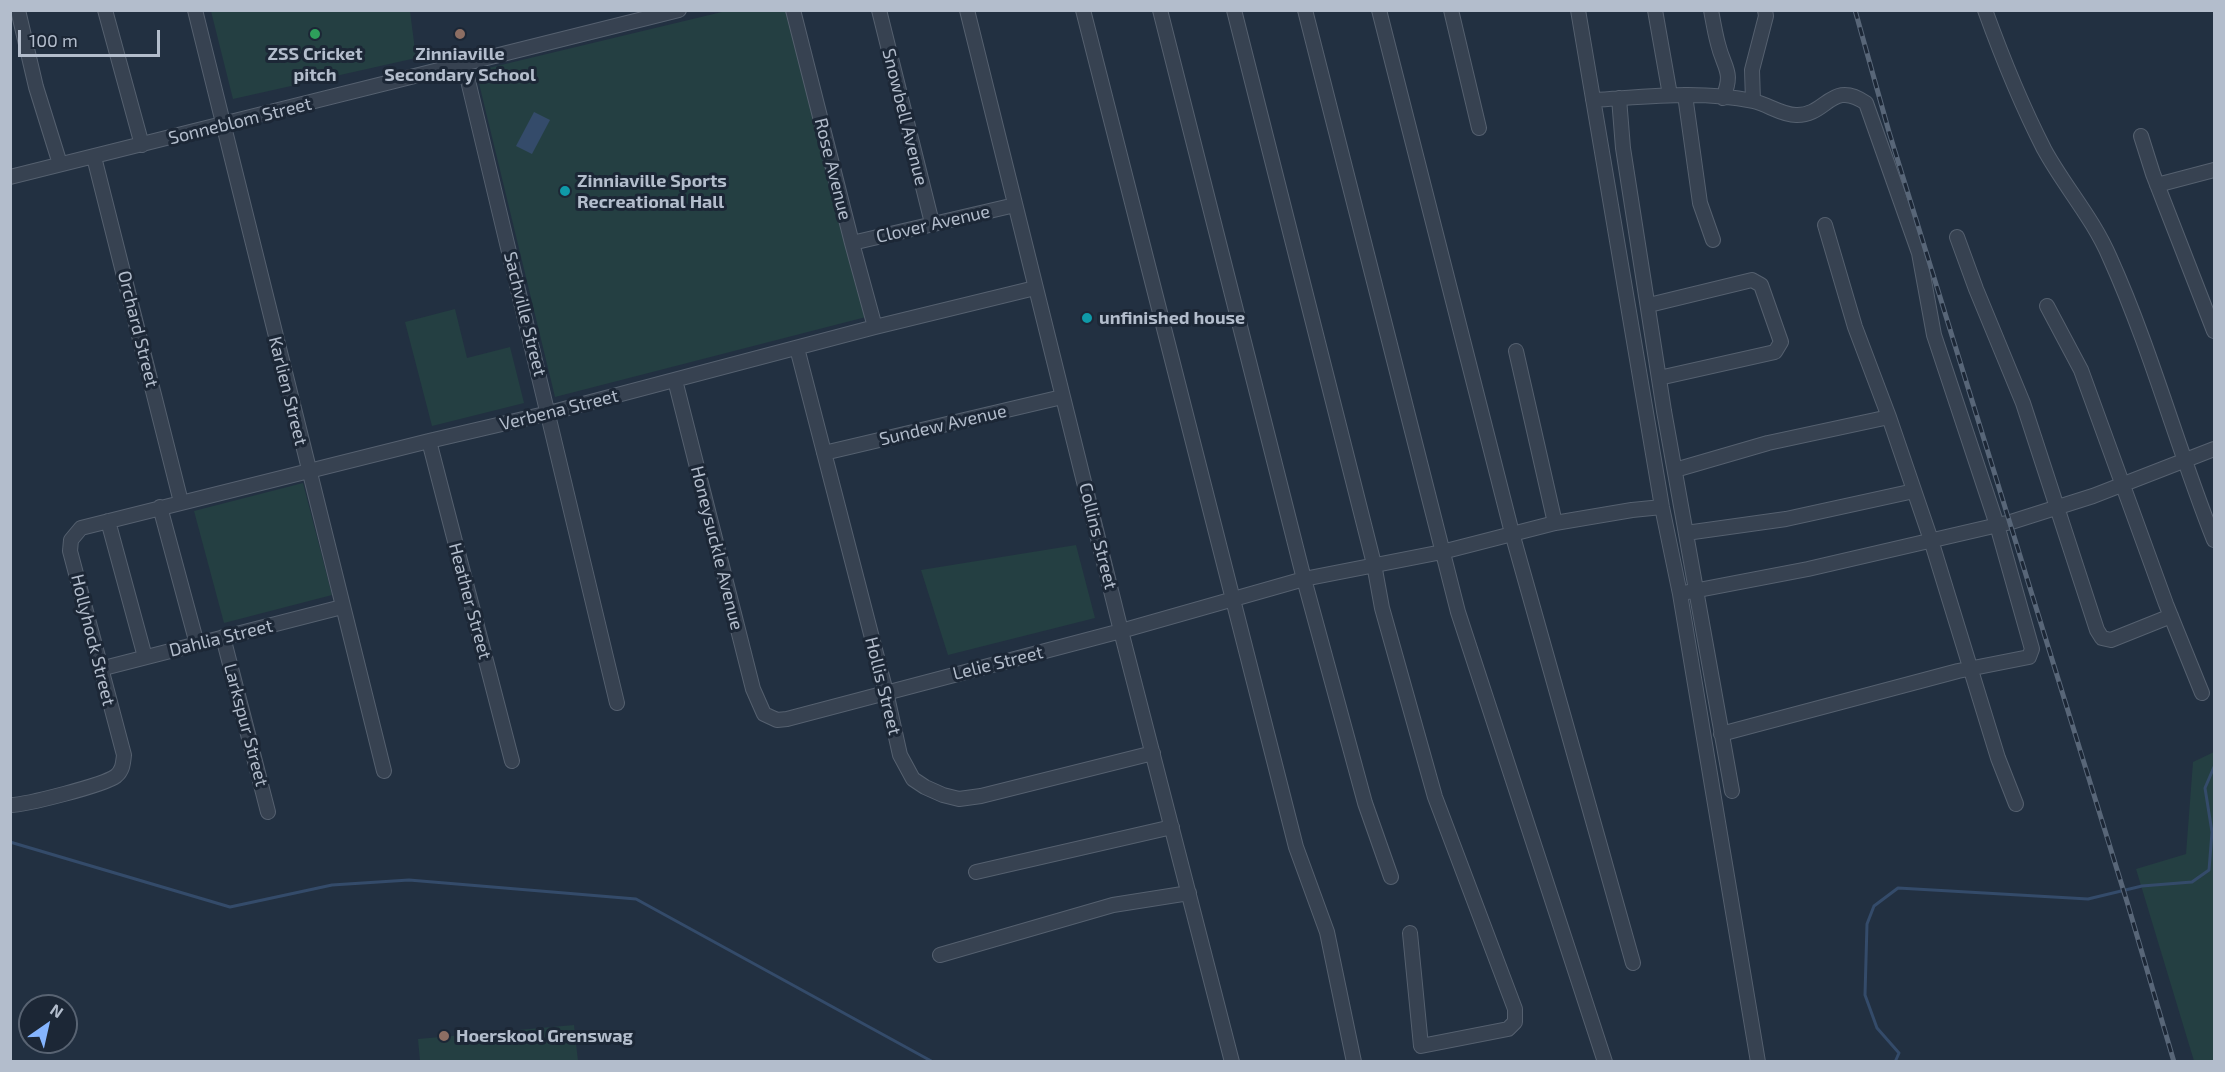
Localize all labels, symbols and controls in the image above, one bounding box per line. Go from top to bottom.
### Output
scale bar [21,18,164,56]
marker: ZSS Cricket pitch [308,27,322,41]
marker: Zinniaville Secondary School [453,27,467,41]
text: 100 m [29,29,78,51]
place label: ZSS Cricket pitch [267,43,363,86]
place label: Zinniaville Secondary School [384,43,536,86]
street label: Snowbell Avenue [878,46,932,188]
street label: Sonneblom Street [166,93,314,149]
street label: Rose Avenue [810,116,856,222]
place label: Zinniaville Sports Recreational Hall [577,170,727,213]
marker: Zinniaville Sports Recreational Hall [558,184,572,198]
street label: Clover Avenue [874,200,992,248]
street label: Sachville Street [499,249,551,379]
street label: Orchard Street [113,268,163,390]
place label: unfinished house [1099,307,1245,329]
marker: unfinished house [1080,311,1094,325]
street label: Karlien Street [264,334,312,448]
street label: Verbena Street [497,385,621,435]
street label: Sundew Avenue [877,400,1009,450]
street label: Honeysuckle Avenue [686,464,748,632]
street label: Collins Street [1074,480,1122,592]
street label: Heather Street [444,540,496,662]
street label: Hollyhock Street [66,572,120,708]
street label: Dahlia Street [167,615,275,661]
street label: Hollis Street [860,635,906,737]
street label: Lelie Street [951,641,1045,685]
street label: Larkspur Street [219,661,273,789]
north arrow [18,994,78,1054]
text: N [47,999,67,1021]
place label: Hoerskool Grenswag [456,1025,633,1047]
marker: Hoerskool Grenswag [437,1029,451,1043]

